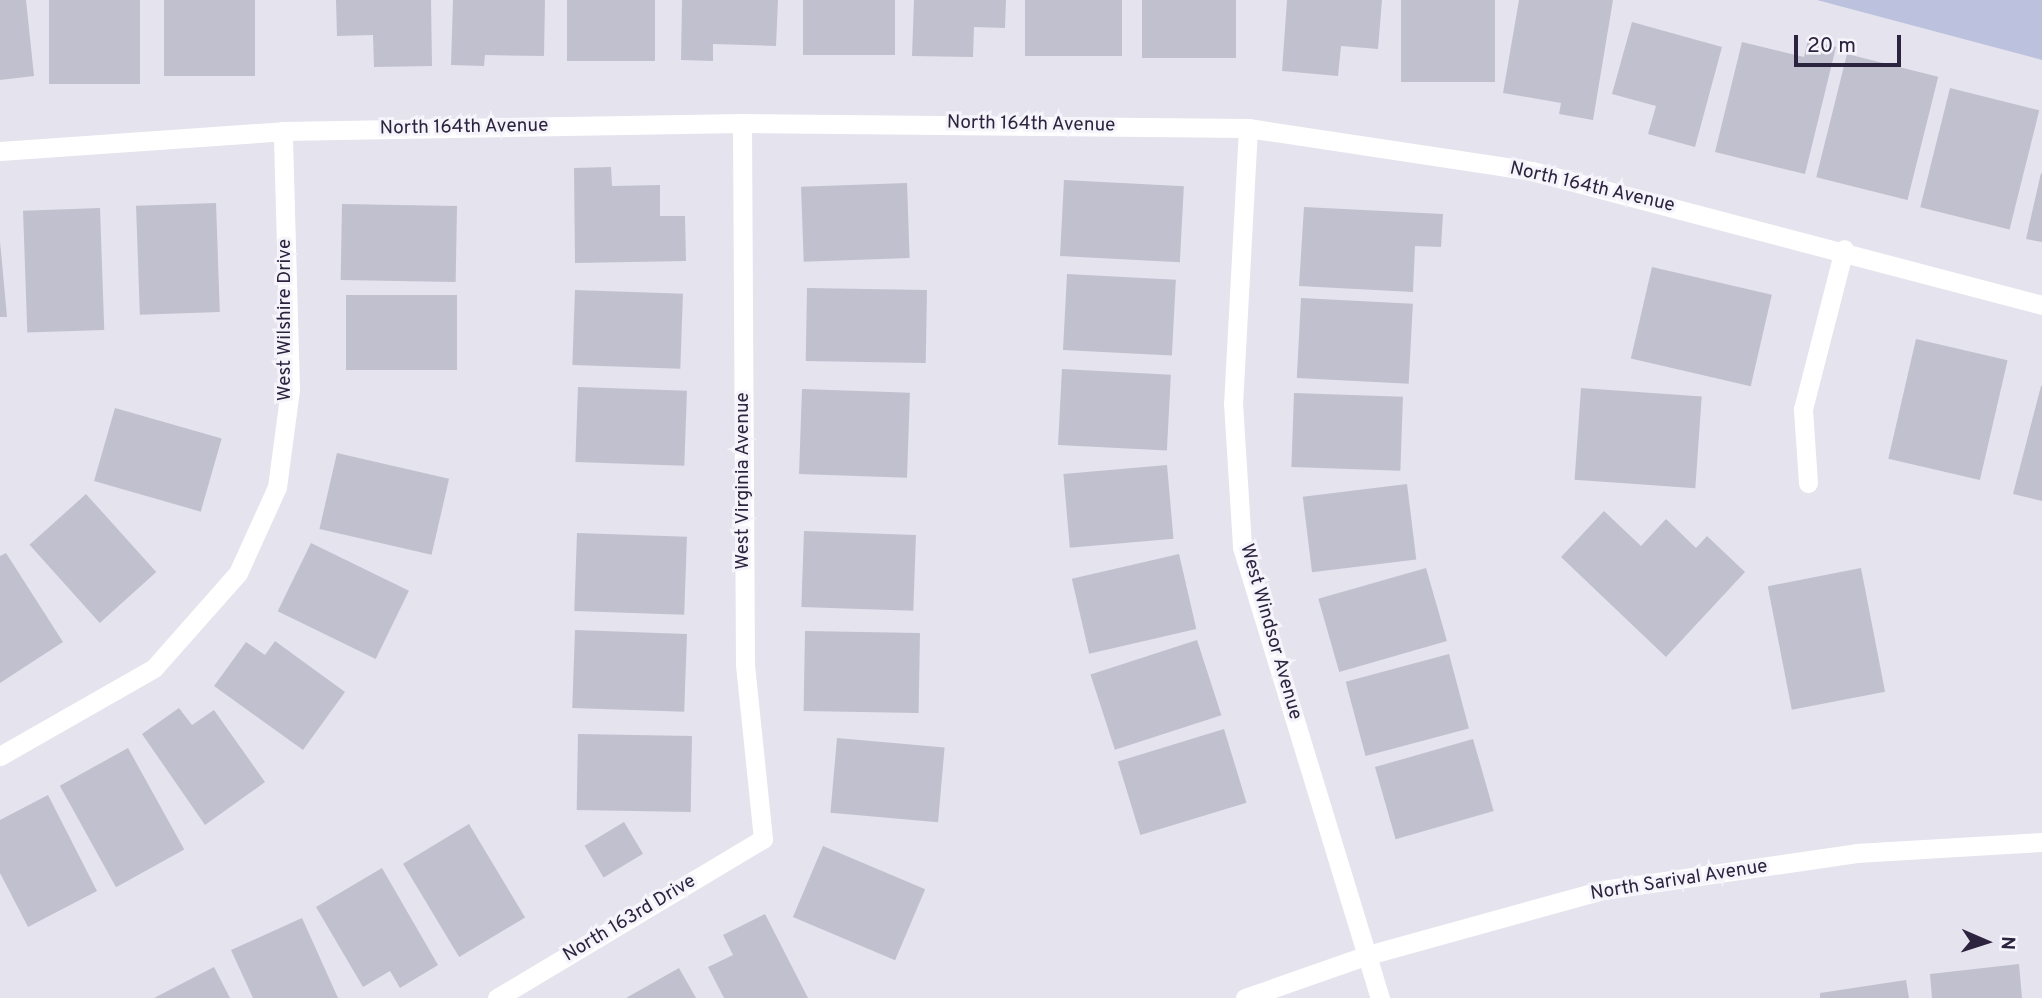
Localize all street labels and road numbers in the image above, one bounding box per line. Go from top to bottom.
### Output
street label: North 164th Avenue [946,112,1116,138]
street label: North 164th Avenue [379,115,549,141]
street label: North 164th Avenue [1507,158,1677,218]
street label: West Wilshire Drive [275,239,297,401]
street label: West Virginia Avenue [733,391,755,571]
street label: West Windsor Avenue [1234,541,1306,723]
street label: North Sarival Avenue [1588,856,1770,906]
street label: North 163rd Drive [560,870,700,968]

